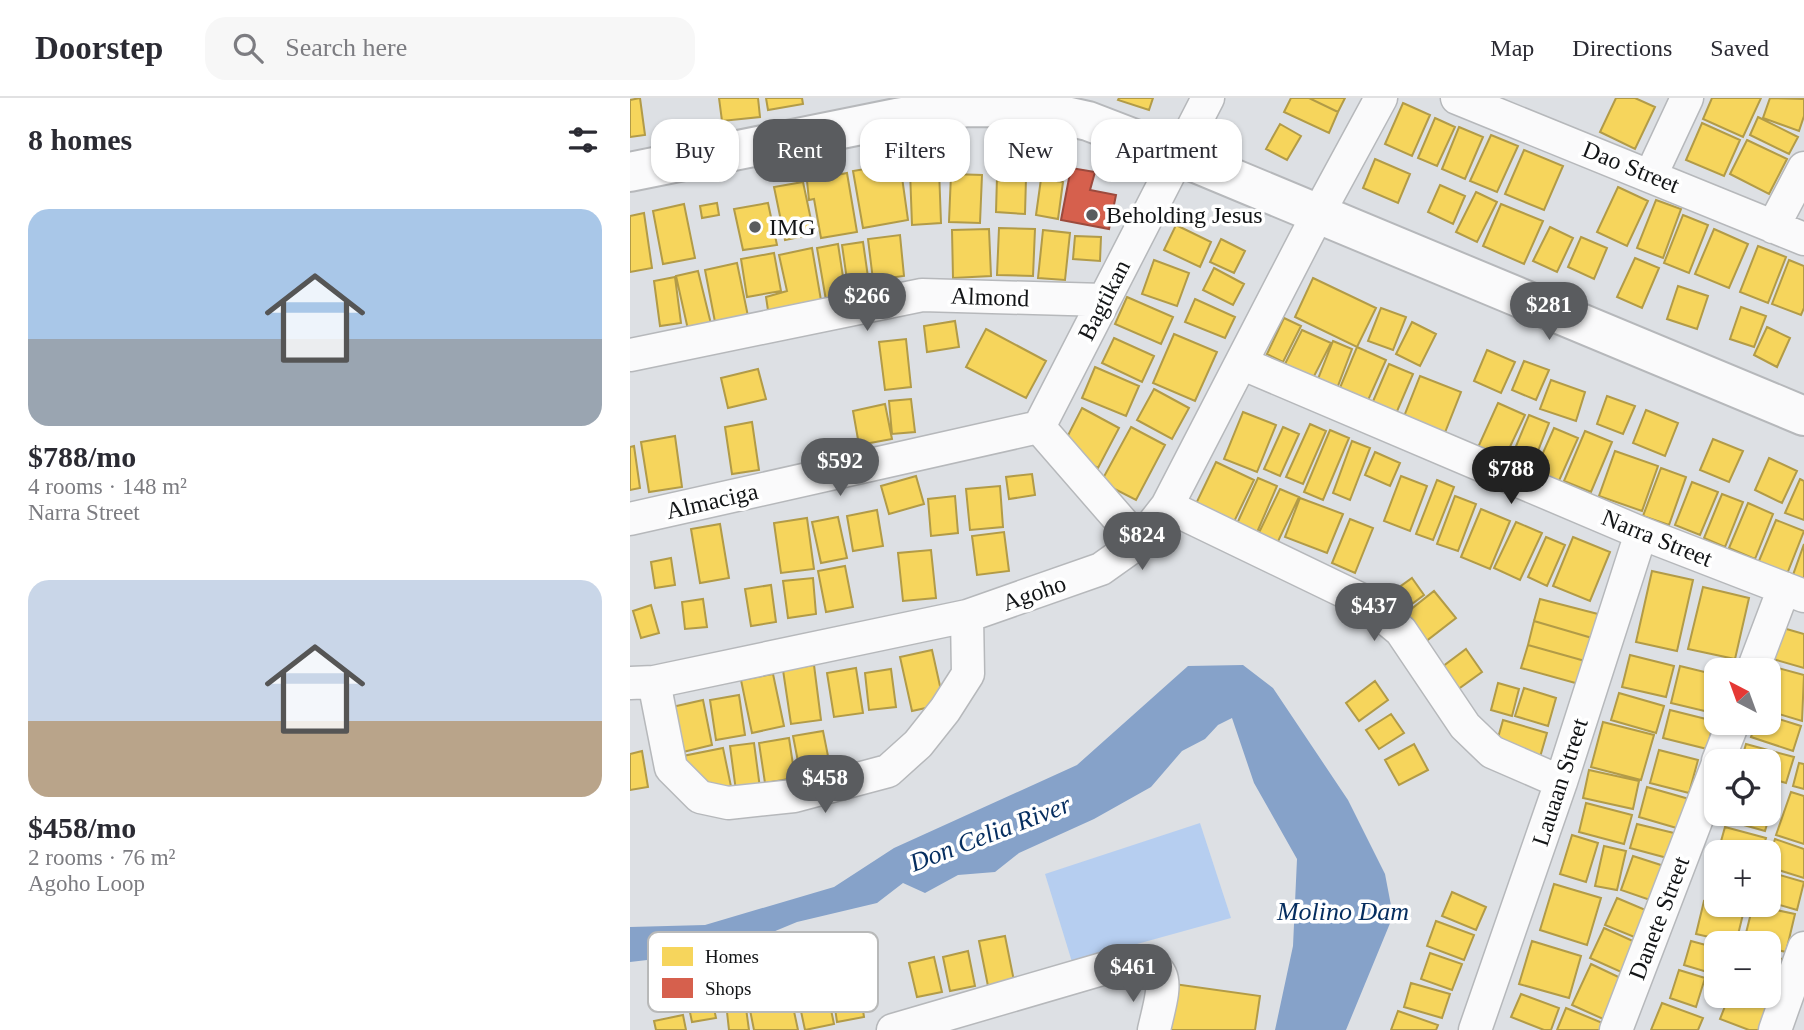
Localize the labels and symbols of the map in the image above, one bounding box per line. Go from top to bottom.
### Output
street label: Dao Street [1579,136,1683,198]
place label: Beholding Jesus [1106,202,1263,228]
marker: Beholding Jesus [1084,207,1100,223]
place label: IMG [769,214,816,240]
marker: IMG [747,219,763,235]
street label: Bagtikan [1073,255,1135,345]
pin: $266 [826,274,908,333]
pin: $281 [1508,282,1590,342]
street label: Almond [950,283,1030,311]
pin: $592 [799,438,881,498]
pin: $788 [1470,446,1552,506]
street label: Almaciga [664,478,761,524]
street label: Narra Street [1598,504,1716,572]
pin: $824 [1101,512,1183,572]
street label: Agoho [999,570,1069,616]
pin: $437 [1333,584,1415,643]
north arrow [1704,658,1782,735]
street label: Lauaan Street [1527,715,1593,849]
pin: $458 [784,756,866,815]
water label: Don Celia River [904,789,1076,878]
street label: Danete Street [1624,852,1695,983]
water label: Molino Dam [1276,897,1409,926]
legend [648,932,878,1012]
pin: $461 [1092,944,1174,1004]
text: Homes [705,946,759,967]
text: Shops [705,978,751,999]

